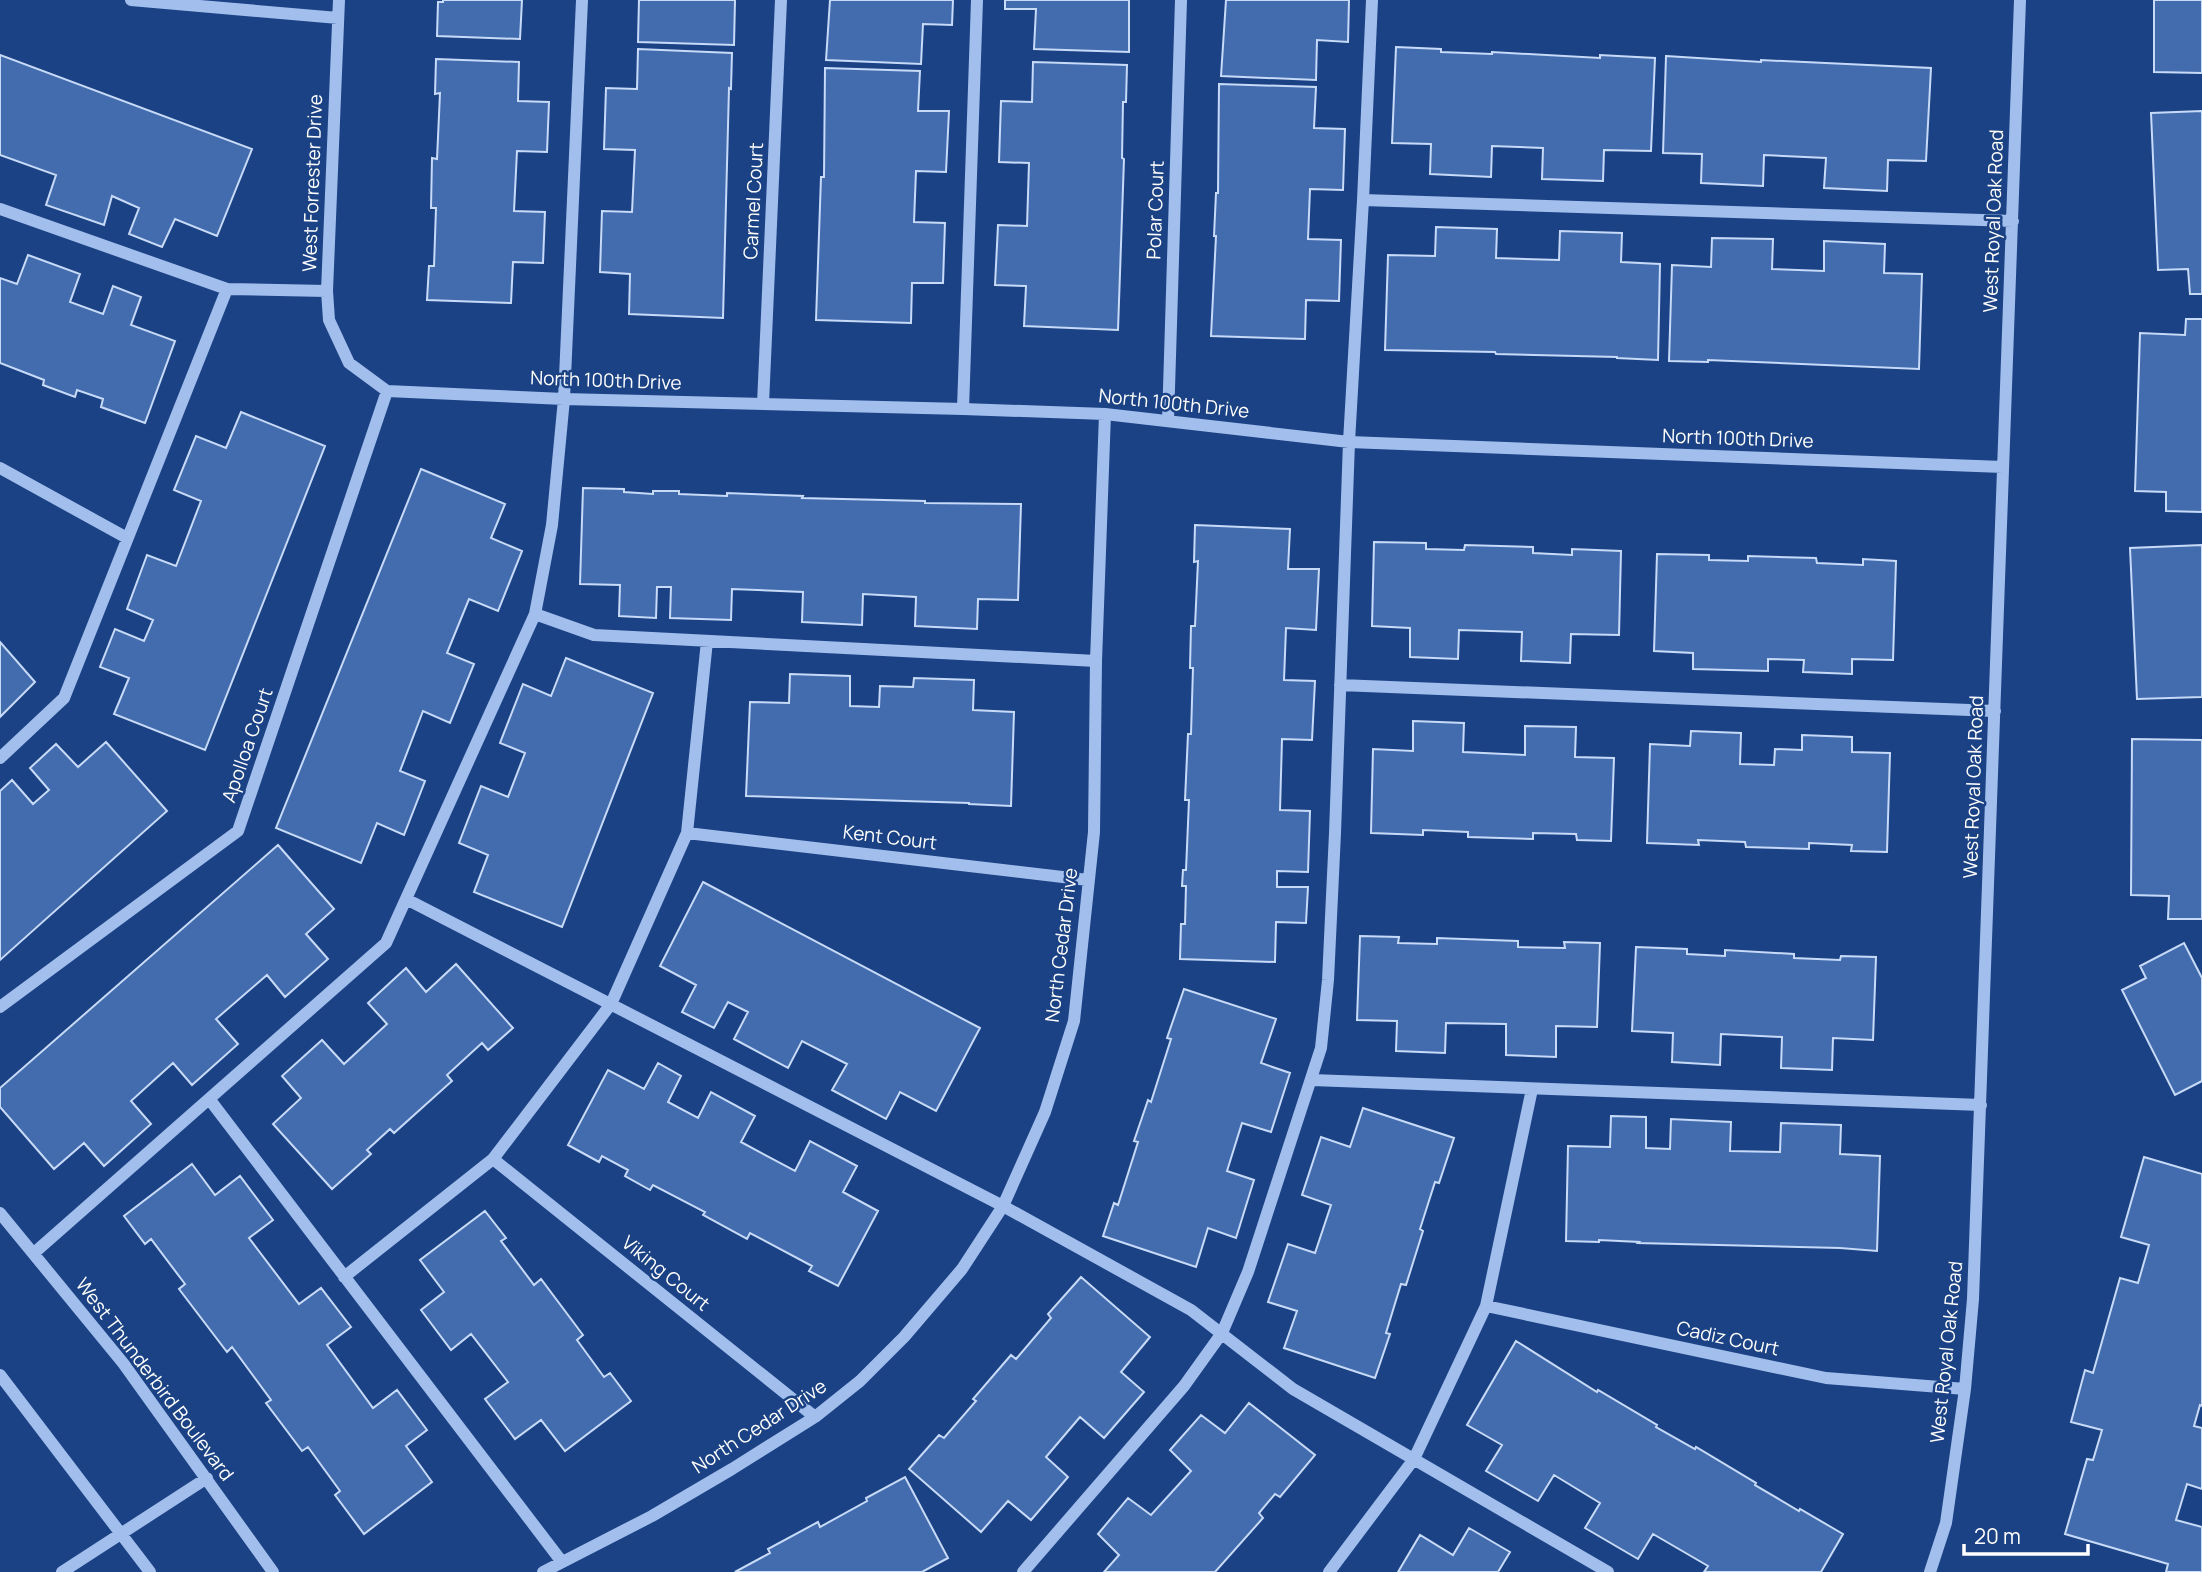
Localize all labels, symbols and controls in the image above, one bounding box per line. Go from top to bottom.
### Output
street label: West Forrester Drive [296,94,328,272]
street label: West Royal Oak Road [1977,129,2009,313]
street label: Carmel Court [737,142,769,260]
street label: Polar Court [1140,160,1170,260]
street label: North 100th Drive [530,364,682,396]
street label: North 100th Drive [1097,382,1251,424]
street label: North 100th Drive [1662,422,1814,454]
street label: Apolloa Court [215,684,279,806]
street label: West Royal Oak Road [1957,695,1989,879]
street label: Kent Court [841,818,939,856]
street label: North Cedar Drive [1039,866,1083,1024]
street label: Viking Court [617,1229,715,1317]
street label: West Royal Oak Road [1924,1260,1968,1444]
street label: West Thunderbird Boulevard [70,1272,240,1486]
street label: Cadiz Court [1674,1314,1782,1362]
street label: North Cedar Drive [687,1373,831,1479]
scale bar [1964,1512,2088,1556]
text: 20 m [1974,1522,2021,1550]

